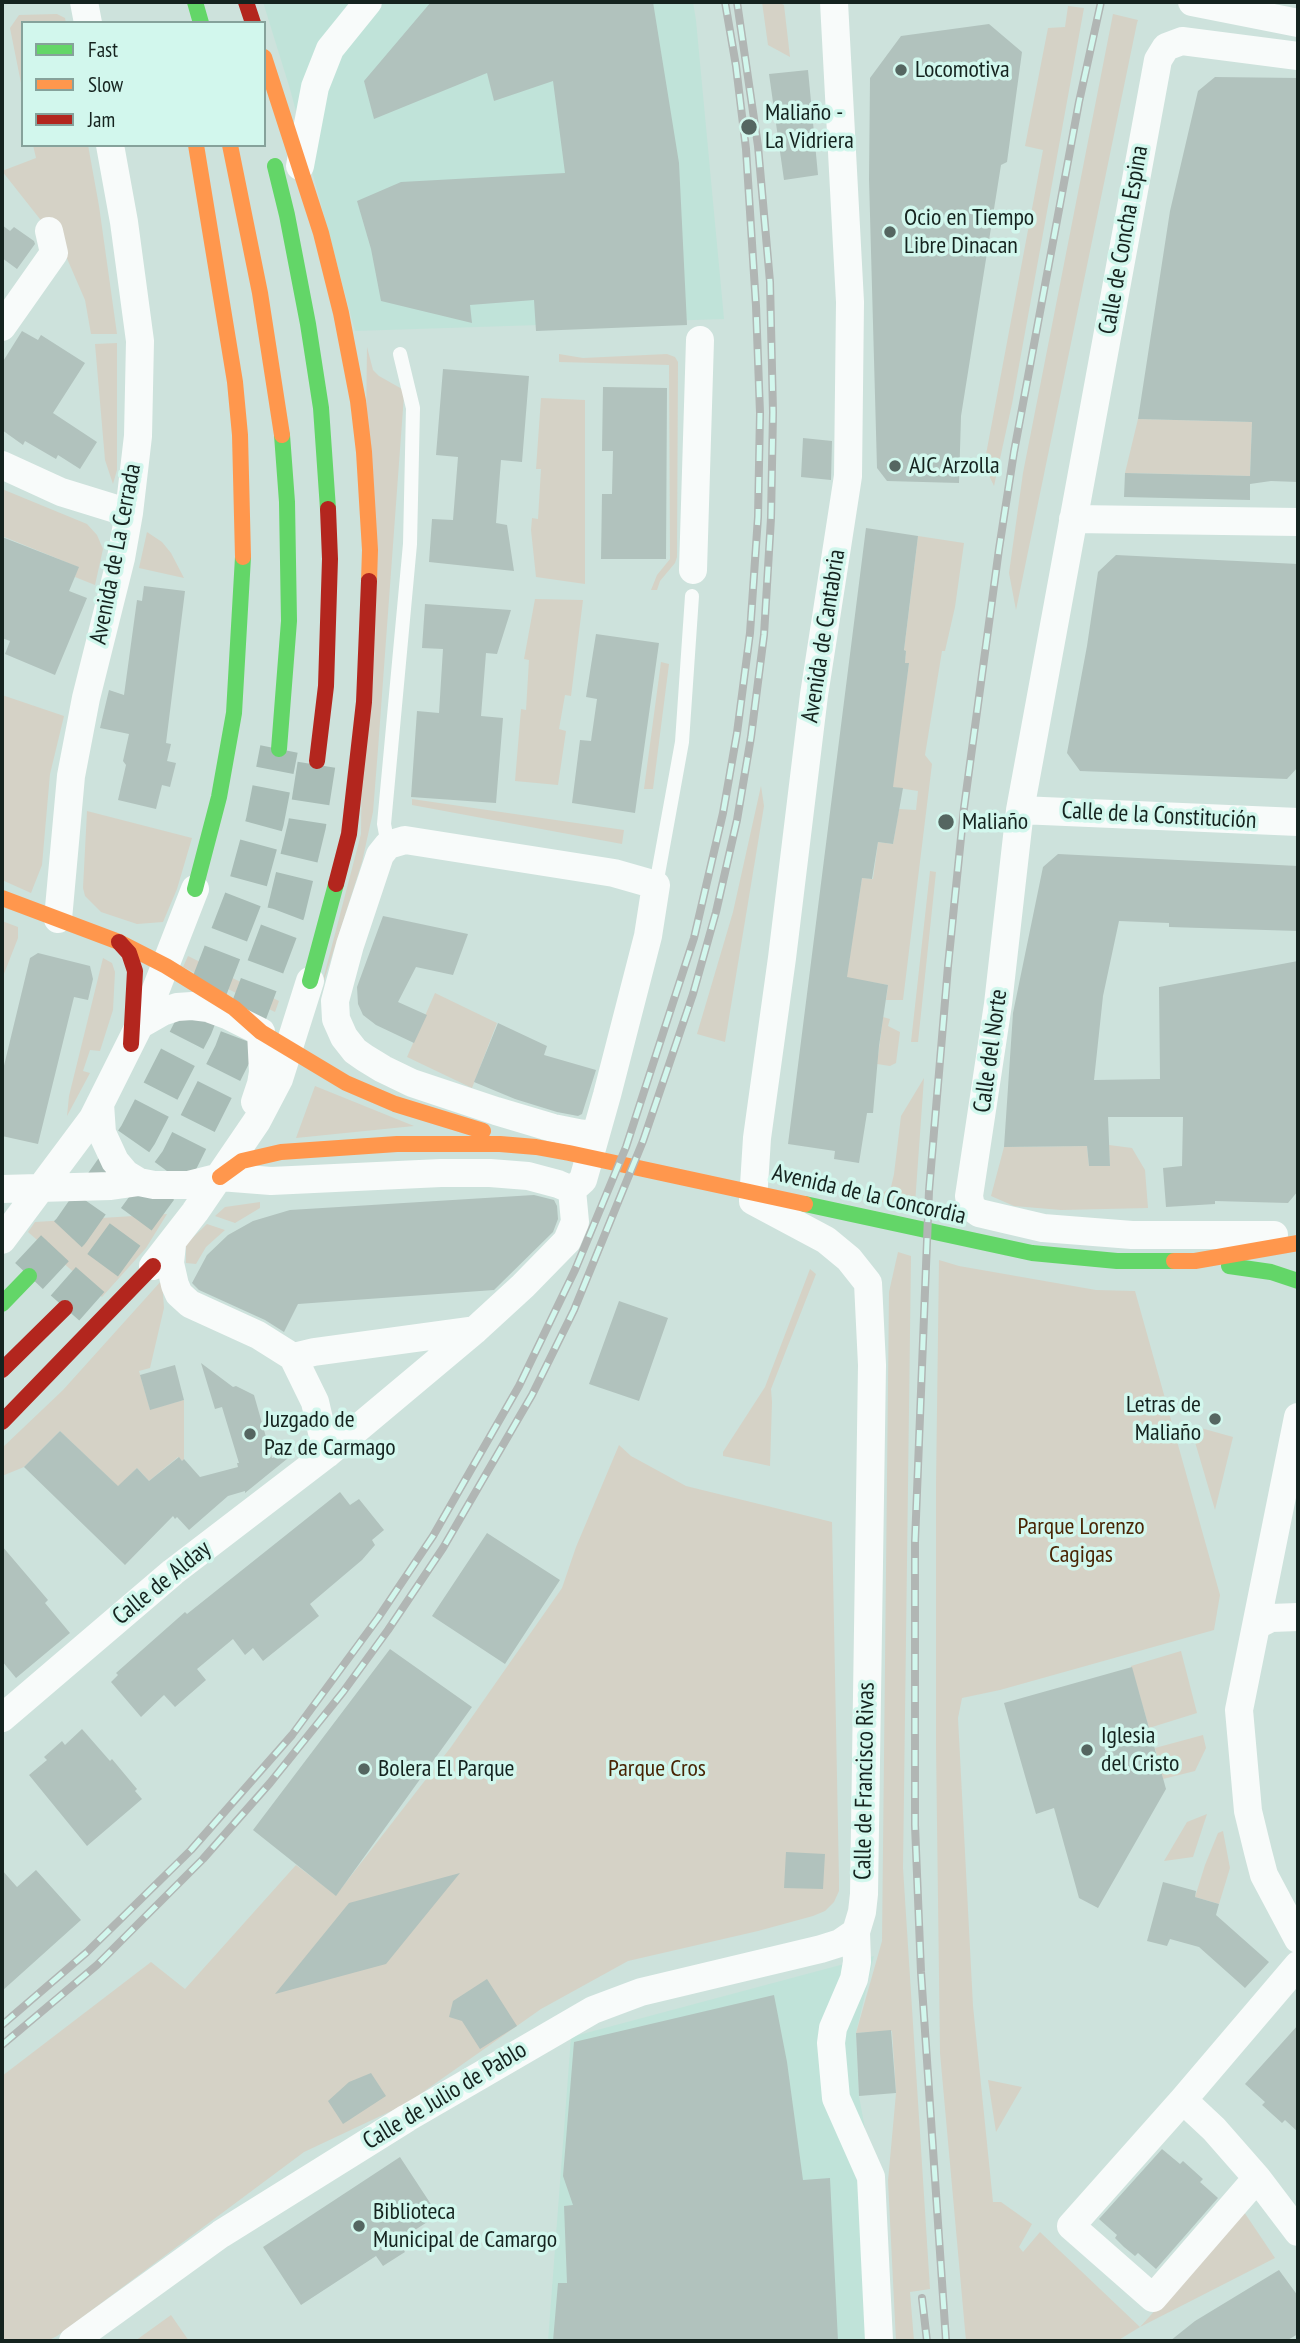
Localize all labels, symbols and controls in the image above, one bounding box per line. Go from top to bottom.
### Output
legend [21,21,266,147]
text: Fast [88,36,118,63]
place label: Locomotiva [915,56,1009,84]
marker: Locomotiva [893,62,909,78]
text: Slow [88,71,123,98]
place label: Maliaño - La Vidriera [765,99,854,155]
text: Jam [88,106,115,133]
marker: Maliaño - La Vidriera [739,117,759,137]
street label: Calle de Concha Espina [1093,143,1155,337]
place label: Ocio en Tiempo Libre Dinacan [904,204,1034,260]
marker: Ocio en Tiempo Libre Dinacan [882,224,898,240]
place label: AJC Arzolla [909,452,1000,480]
marker: AJC Arzolla [887,458,903,474]
street label: Avenida de La Cerrada [84,461,148,647]
street label: Avenida de Cantabria [796,547,852,725]
street label: Calle de la Constitución [1061,797,1257,835]
place label: Maliaño [962,808,1028,836]
marker: Maliaño [936,812,956,832]
street label: Calle del Norte [968,988,1014,1114]
street label: Avenida de la Concordia [769,1159,969,1231]
place label: Letras de Maliaño [1126,1391,1201,1447]
place label: Juzgado de Paz de Carmago [264,1406,396,1462]
marker: Letras de Maliaño [1207,1411,1223,1427]
marker: Juzgado de Paz de Carmago [242,1426,258,1442]
park label: Parque Lorenzo Cagigas [1017,1513,1145,1569]
street label: Calle de Alday [107,1535,217,1631]
street label: Calle de Francisco Rivas [849,1682,881,1880]
place label: Iglesia del Cristo [1101,1722,1179,1778]
marker: Iglesia del Cristo [1079,1742,1095,1758]
place label: Bolera El Parque [378,1755,514,1783]
park label: Parque Cros [608,1755,706,1783]
marker: Bolera El Parque [356,1761,372,1777]
street label: Calle de Julio de Pablo [358,2036,532,2156]
place label: Biblioteca Municipal de Camargo [373,2198,557,2254]
marker: Biblioteca Municipal de Camargo [351,2218,367,2234]

